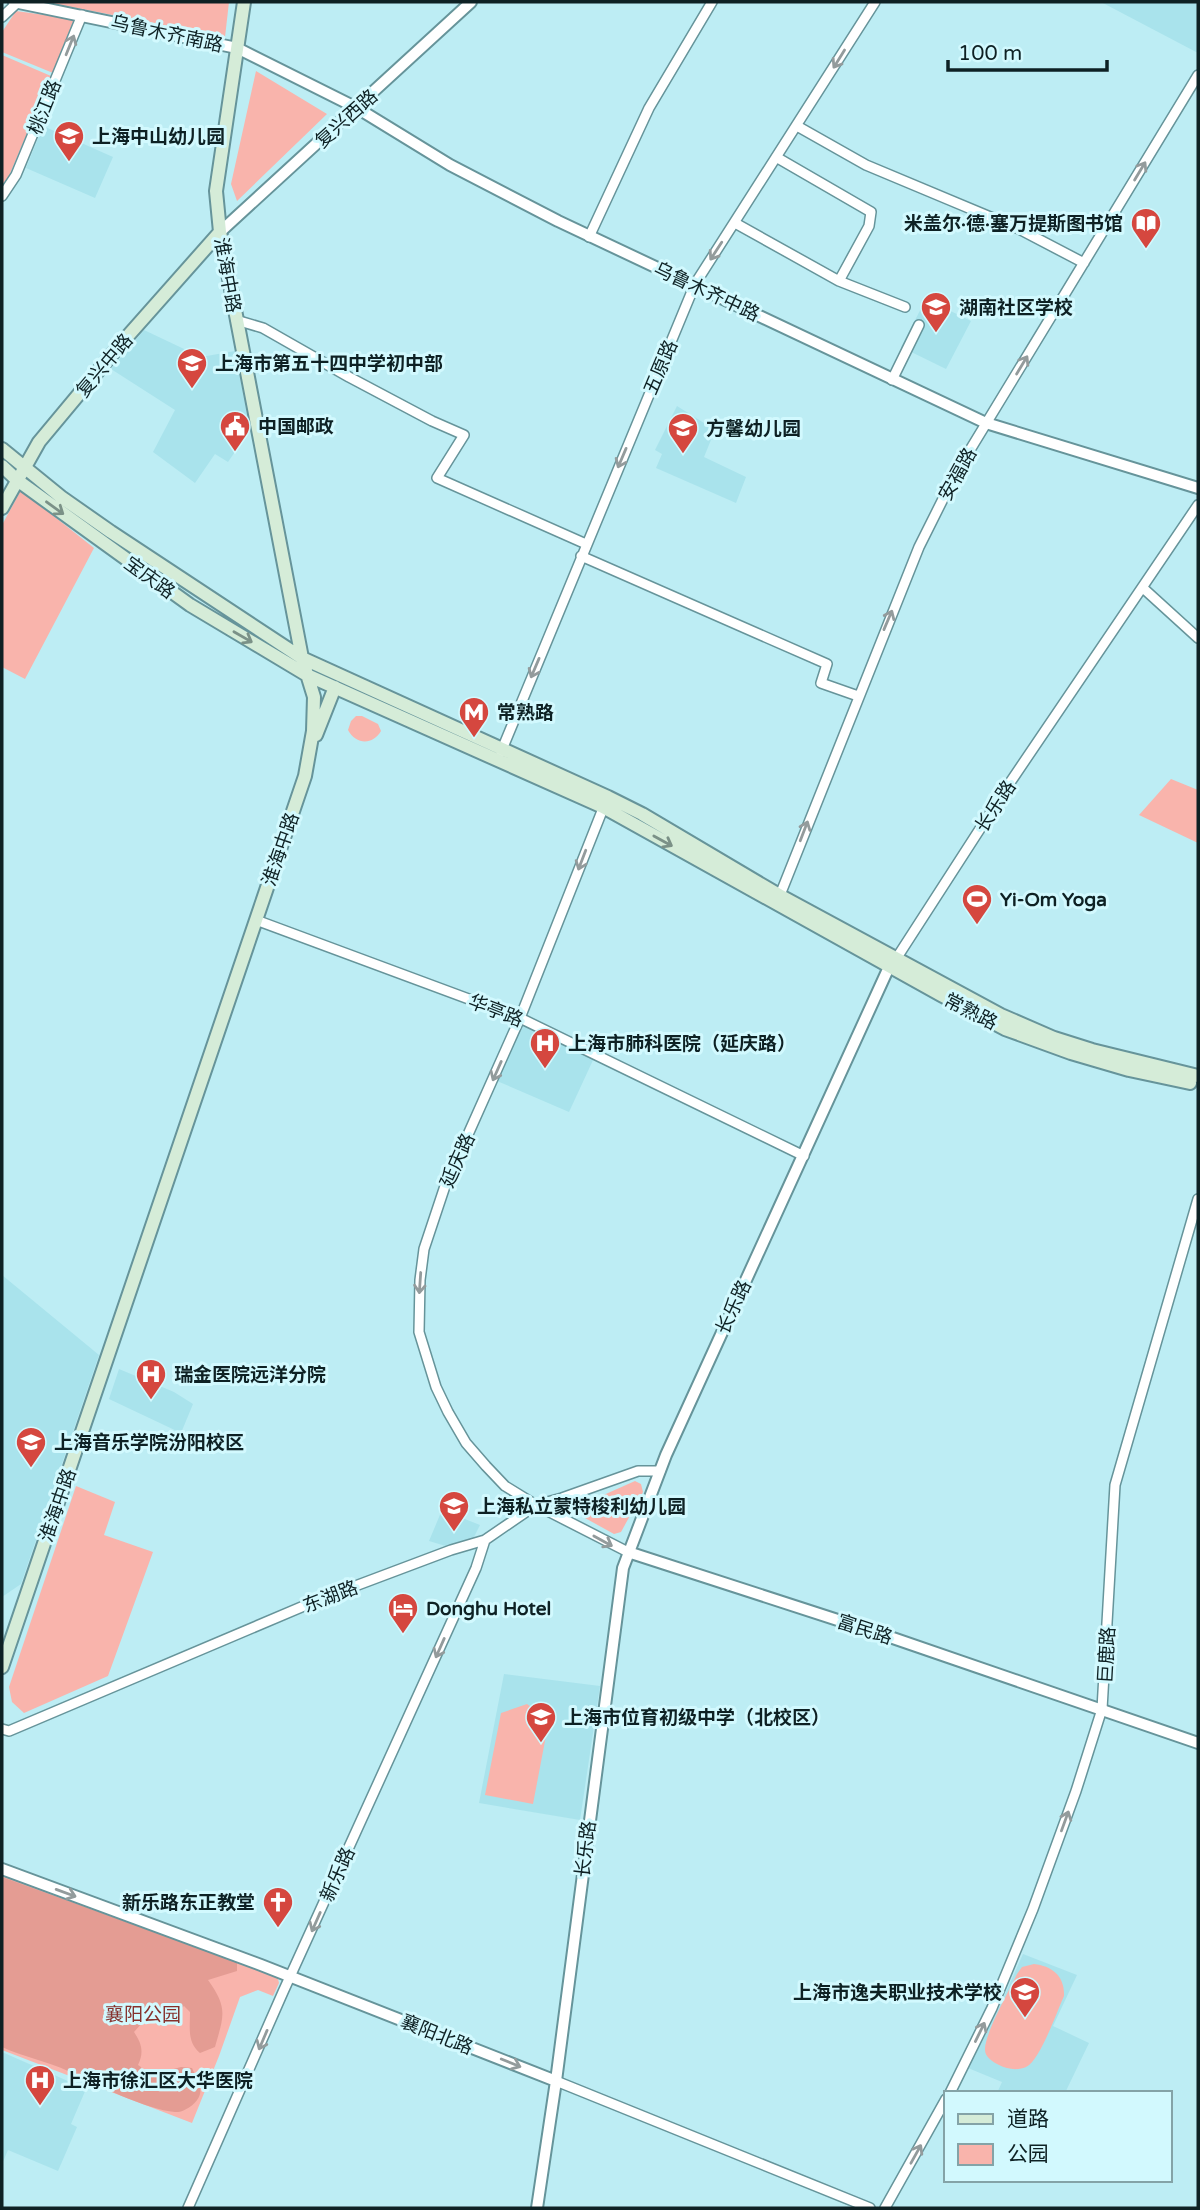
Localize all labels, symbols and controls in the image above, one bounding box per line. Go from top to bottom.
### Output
street label: 乌鲁木齐南路 [109,11,225,57]
scale bar [948,28,1107,72]
one-way arrow [64,35,77,56]
text: 100 m [958,41,1022,66]
one-way arrow [831,49,845,69]
street label: 桃江路 [24,77,66,138]
street label: 复兴西路 [311,85,382,152]
school or university icon: 上海中山幼儿园 [52,119,86,163]
place label: 上海中山幼儿园 [92,126,225,148]
one-way arrow [1133,161,1147,181]
library icon: 米盖尔·德·塞万提斯图书馆 [1129,206,1163,250]
place label: 米盖尔·德·塞万提斯图书馆 [904,213,1123,235]
street label: 淮海中路 [210,236,244,315]
one-way arrow [709,241,723,261]
street label: 乌鲁木齐中路 [650,258,763,326]
school or university icon: 湖南社区学校 [919,290,953,334]
place label: 湖南社区学校 [959,297,1073,319]
street label: 复兴中路 [72,329,138,402]
street label: 五原路 [640,337,682,398]
school or university icon: 上海市第五十四中学初中部 [175,346,209,390]
place label: 上海市第五十四中学初中部 [215,353,443,375]
one-way arrow [1015,356,1029,376]
public building icon: 中国邮政 [218,409,252,453]
school or university icon: 方馨幼儿园 [666,411,700,455]
place label: 中国邮政 [258,416,334,438]
place label: 方馨幼儿园 [706,418,801,440]
street label: 安福路 [934,444,981,505]
one-way arrow [615,446,628,468]
one-way arrow [46,500,65,515]
street label: 宝庆路 [120,552,179,603]
one-way arrow [883,610,896,631]
one-way arrow [232,630,252,644]
one-way arrow [527,657,540,678]
metro station icon: 常熟路 [457,695,491,739]
place label: 常熟路 [497,702,554,724]
street label: 长乐路 [971,777,1021,836]
street label: 淮海中路 [258,810,304,889]
one-way arrow [799,821,812,843]
one-way arrow [653,834,673,848]
one-way arrow [574,848,587,870]
sports icon: Yi-Om Yoga [960,882,994,926]
place label: Yi-Om Yoga [1000,889,1107,912]
street label: 常熟路 [940,989,1001,1035]
street label: 华亭路 [465,990,526,1031]
hospital icon: 上海市肺科医院（延庆路） [528,1026,562,1070]
place label: 上海市肺科医院（延庆路） [568,1033,796,1055]
one-way arrow [490,1060,503,1081]
street label: 延庆路 [436,1130,480,1191]
one-way arrow [413,1272,426,1294]
street label: 长乐路 [712,1277,756,1338]
hospital icon: 瑞金医院远洋分院 [134,1357,168,1401]
place label: 瑞金医院远洋分院 [174,1364,326,1386]
school or university icon: 上海音乐学院汾阳校区 [14,1425,48,1469]
place label: 上海音乐学院汾阳校区 [54,1432,244,1454]
street label: 淮海中路 [35,1466,81,1545]
school or university icon: 上海私立蒙特梭利幼儿园 [437,1489,471,1533]
place label: 上海私立蒙特梭利幼儿园 [477,1496,686,1518]
one-way arrow [593,1534,613,1548]
street label: 东湖路 [300,1576,361,1617]
hotel icon: Donghu Hotel [386,1591,420,1635]
place label: Donghu Hotel [426,1598,551,1621]
street label: 富民路 [834,1611,895,1649]
street label: 巨鹿路 [1095,1626,1119,1684]
one-way arrow [433,1637,446,1658]
school or university icon: 上海市位育初级中学（北校区） [524,1700,558,1744]
place label: 上海市位育初级中学（北校区） [564,1707,830,1729]
one-way arrow [1060,1810,1073,1832]
street label: 长乐路 [572,1819,600,1879]
street label: 新乐路 [316,1844,360,1905]
church icon: 新乐路东正教堂 [261,1885,295,1929]
one-way arrow [54,1887,76,1900]
place label: 新乐路东正教堂 [122,1892,255,1914]
one-way arrow [309,1911,322,1932]
school or university icon: 上海市逸夫职业技术学校 [1008,1975,1042,2019]
place label: 上海市逸夫职业技术学校 [793,1982,1002,2004]
park label: 襄阳公园 [105,2004,181,2026]
street label: 襄阳北路 [397,2010,476,2059]
one-way arrow [973,2022,987,2043]
one-way arrow [256,2029,269,2050]
one-way arrow [499,2058,521,2071]
hospital icon: 上海市徐汇区大华医院 [23,2063,57,2107]
place label: 上海市徐汇区大华医院 [63,2070,253,2092]
legend [944,2091,1172,2182]
text: 道路 [1007,2107,1049,2132]
text: 公园 [1007,2142,1049,2167]
one-way arrow [910,2144,923,2165]

